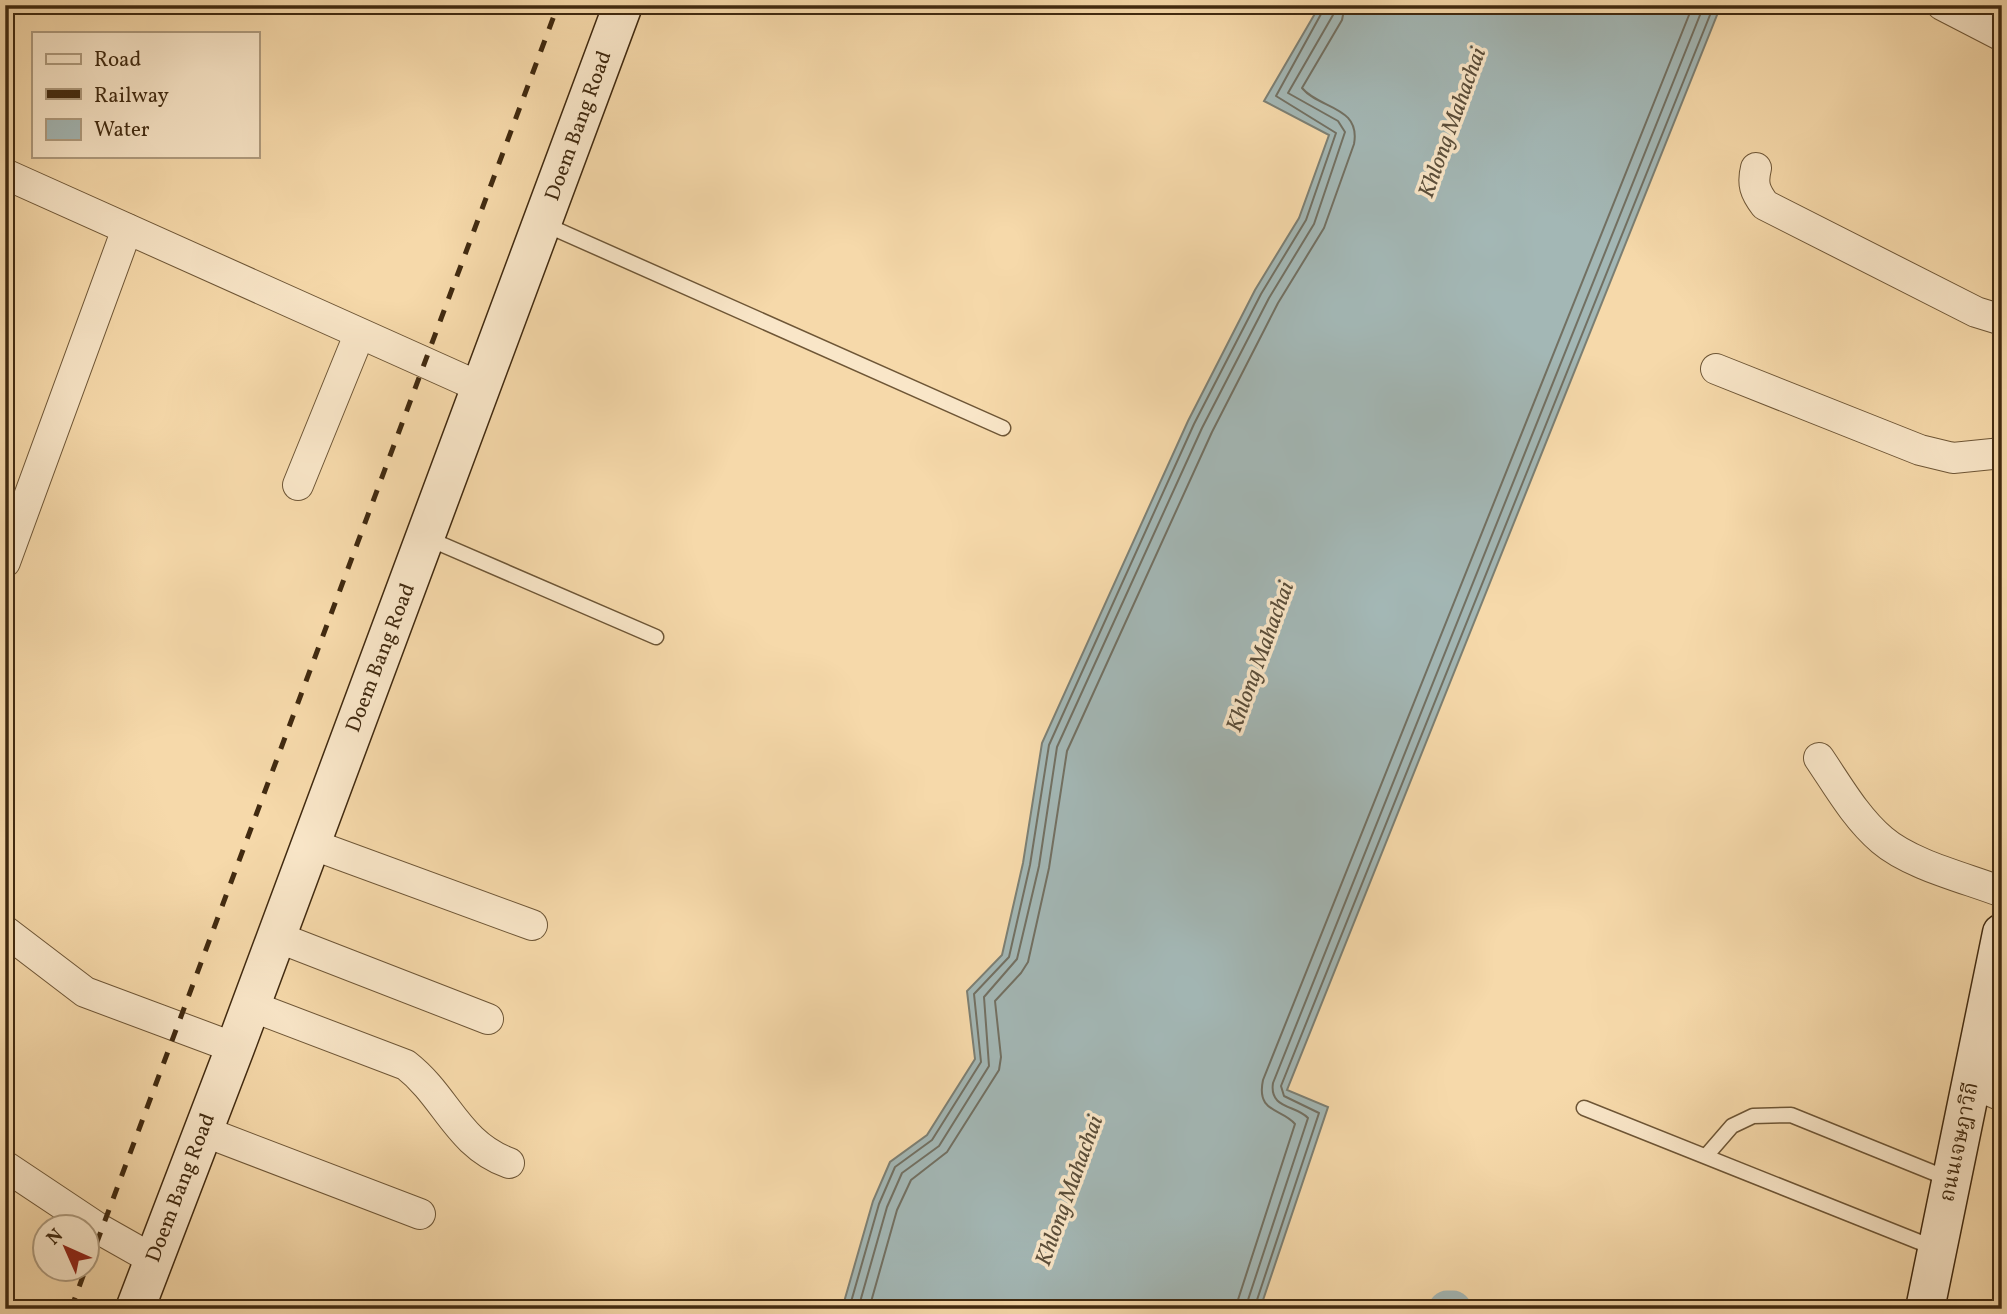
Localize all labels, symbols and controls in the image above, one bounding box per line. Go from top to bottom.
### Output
legend [32,32,259,158]
water label: Khlong Mahachai [1411,43,1495,203]
text: Road [94,46,141,75]
street label: Doem Bang Road [538,47,620,205]
text: Railway [94,82,170,111]
text: Water [94,116,150,145]
water label: Khlong Mahachai [1219,577,1303,737]
street label: Doem Bang Road [339,579,423,737]
street label: ถนนเจษฎาวิถี [1933,1079,1987,1205]
street label: Doem Bang Road [139,1109,223,1267]
water label: Khlong Mahachai [1028,1111,1112,1271]
north arrow [32,1212,102,1282]
text: N [41,1223,70,1251]

